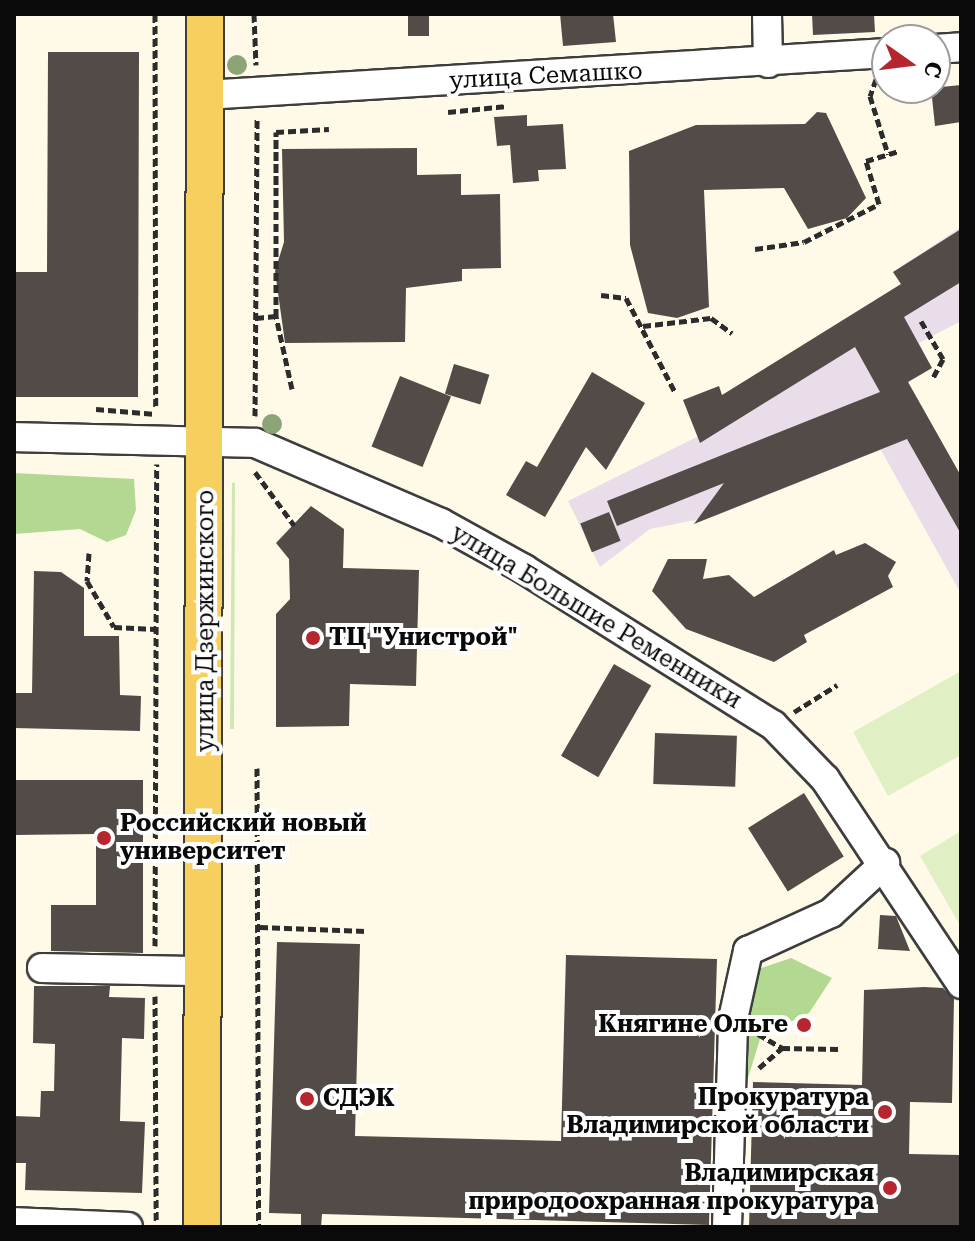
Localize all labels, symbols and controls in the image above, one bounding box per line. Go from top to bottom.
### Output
north arrow [871,24,951,104]
street label: улица Семашко [449,57,643,95]
text: С [919,59,947,80]
street label: улица Дзержинского [192,490,220,752]
street label: улица Большие Ременники [446,519,746,715]
place label: ТЦ "Унистрой" [329,624,518,652]
marker: ТЦ "Унистрой" [304,629,322,647]
place label: Российский новый университет [120,810,366,866]
marker: Российский новый университет [95,829,113,847]
place label: Княгине Ольге [598,1011,788,1039]
marker: Княгине Ольге [795,1016,813,1034]
place label: Прокуратура Владимирской области [567,1084,869,1140]
place label: СДЭК [323,1085,395,1113]
marker: СДЭК [298,1090,316,1108]
marker: Прокуратура Владимирской области [876,1103,894,1121]
place label: Владимирская природоохранная прокуратура [469,1160,874,1216]
marker: Владимирская природоохранная прокуратура [881,1179,899,1197]

